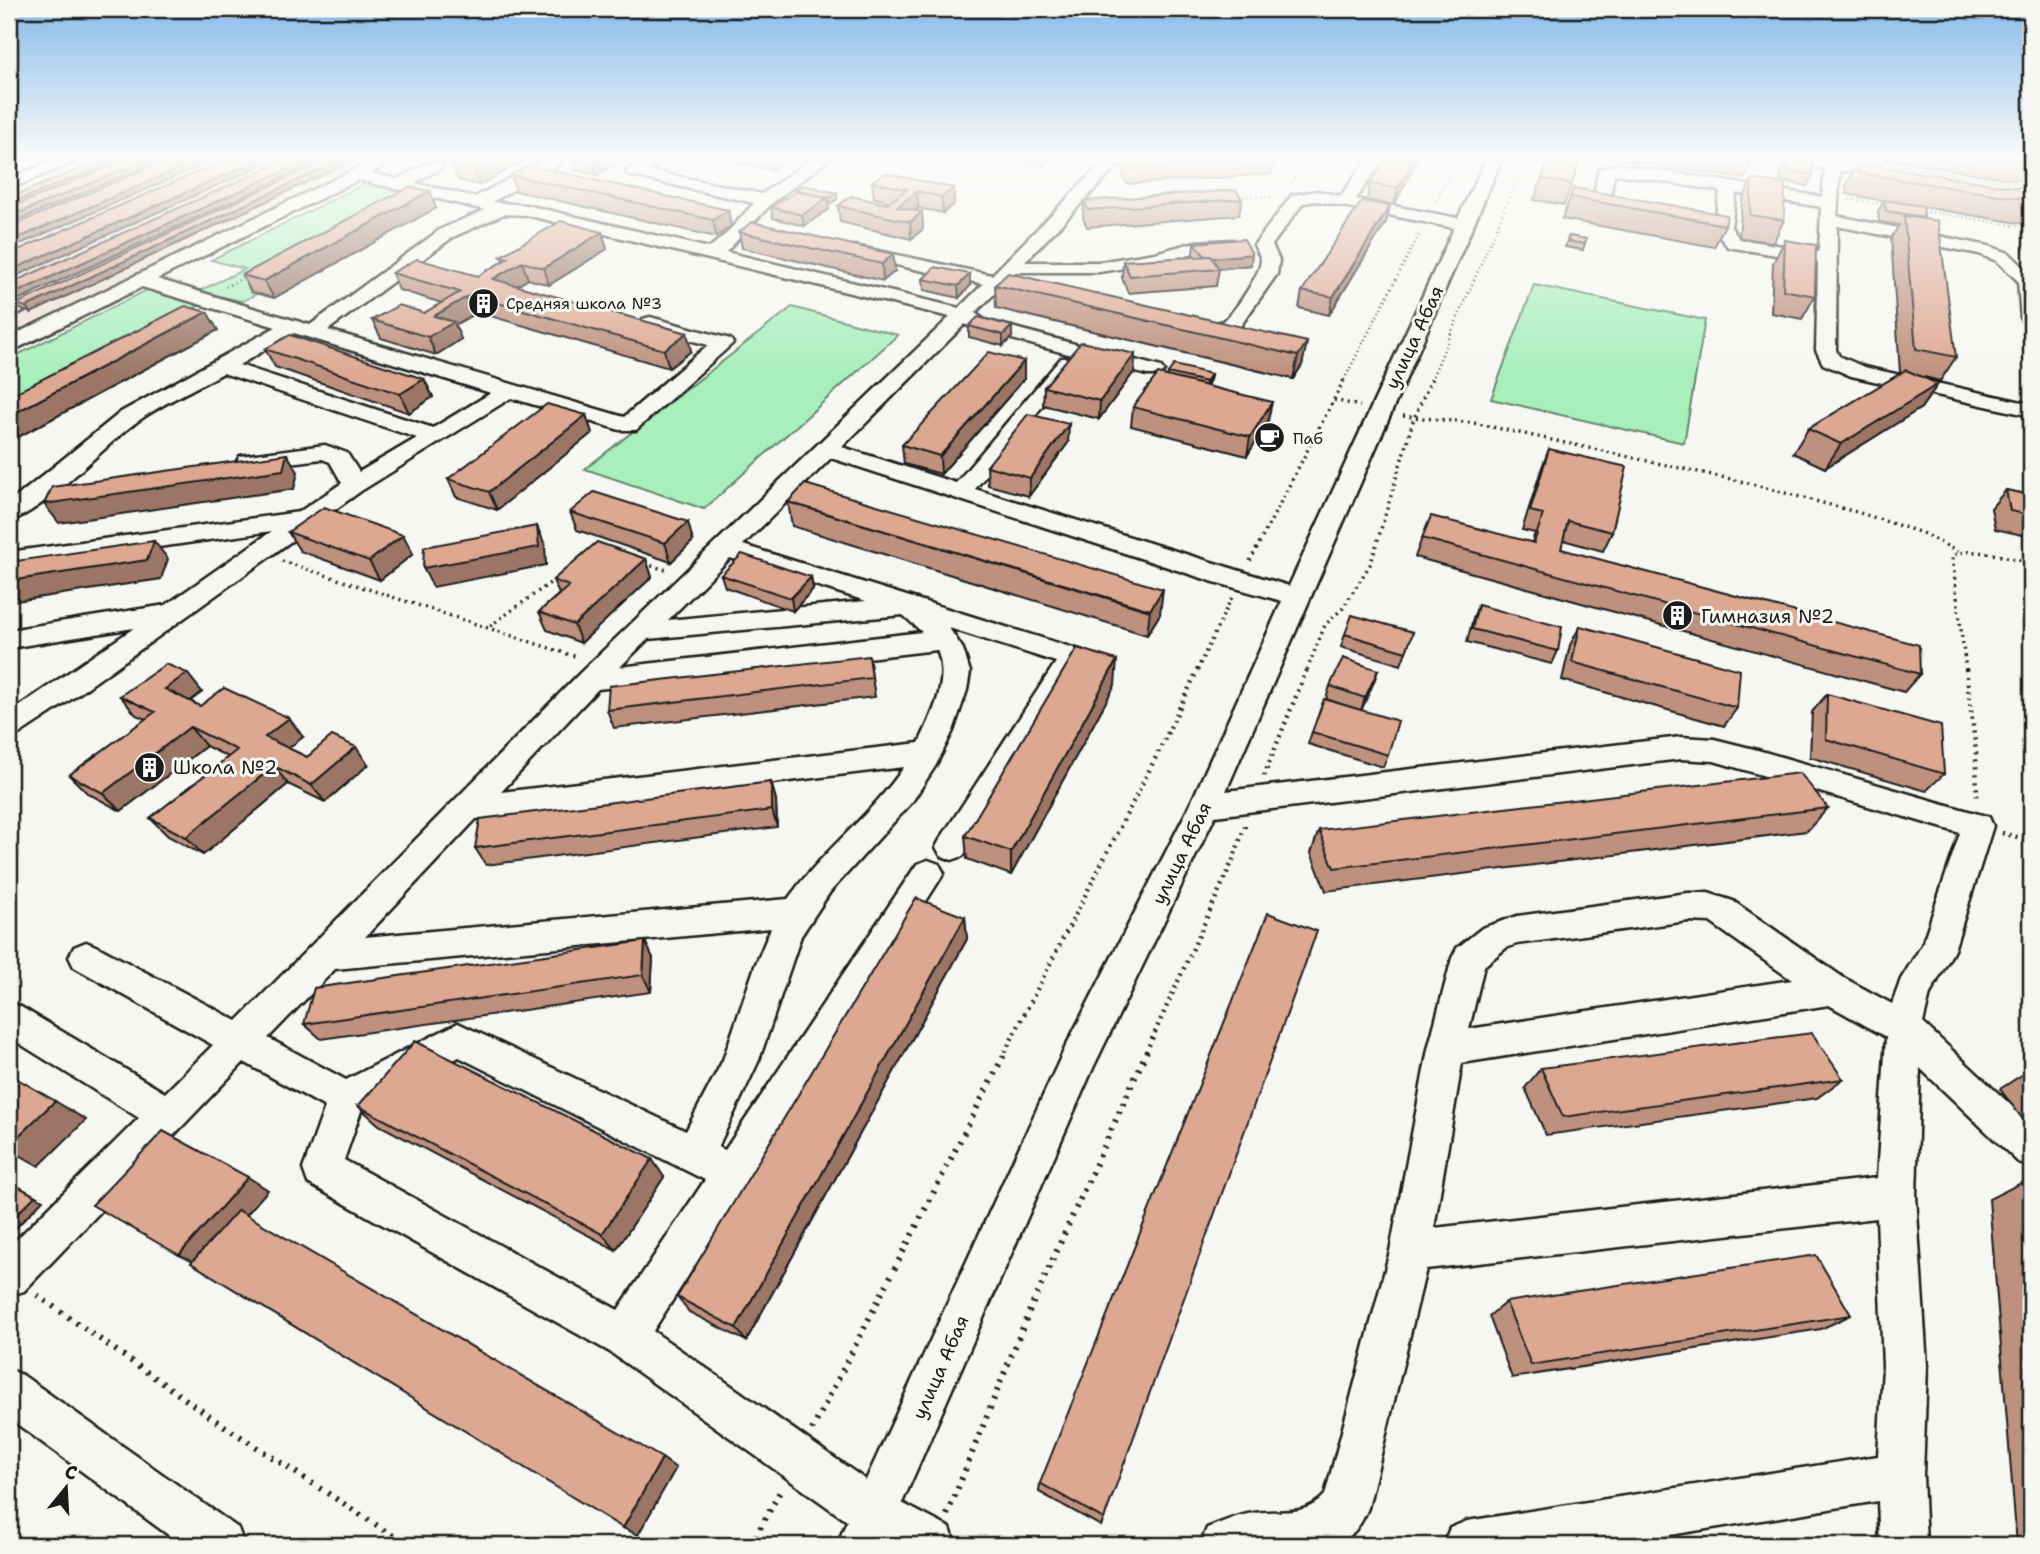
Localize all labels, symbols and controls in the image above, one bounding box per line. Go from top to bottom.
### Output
street label: улица Абая [1380,281,1449,393]
building icon: Средняя школа №3 [466,286,500,320]
place label: Средняя школа №3 [506,293,662,314]
cafe icon: Паб [1253,421,1287,455]
place label: Паб [1293,428,1323,449]
building icon: Гимназия №2 [1661,599,1695,633]
place label: Гимназия №2 [1701,604,1834,629]
building icon: Школа №2 [133,750,167,784]
place label: Школа №2 [173,755,277,780]
street label: улица Абая [1146,798,1217,909]
street label: улица Абая [906,1311,975,1423]
north arrow [32,1452,102,1522]
text: С [62,1459,81,1486]

